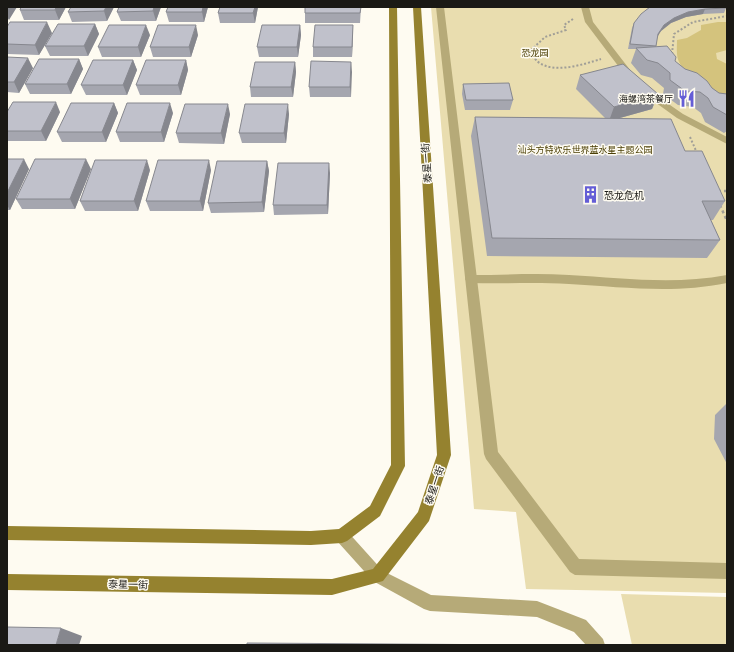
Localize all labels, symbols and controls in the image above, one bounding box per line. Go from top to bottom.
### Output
park label: 恐龙园 [521,47,549,59]
restaurant icon: 海螺湾茶餐厅 [676,89,696,109]
place label: 海螺湾茶餐厅 [619,94,673,105]
street label: 泰星一街 [420,142,435,183]
park label: 汕头方特欢乐世界蓝水星主题公园 [517,145,653,156]
building icon: 恐龙危机 [581,185,601,205]
place label: 恐龙危机 [604,190,644,203]
street label: 泰星一街 [423,464,448,506]
street label: 泰星一街 [108,579,148,592]

